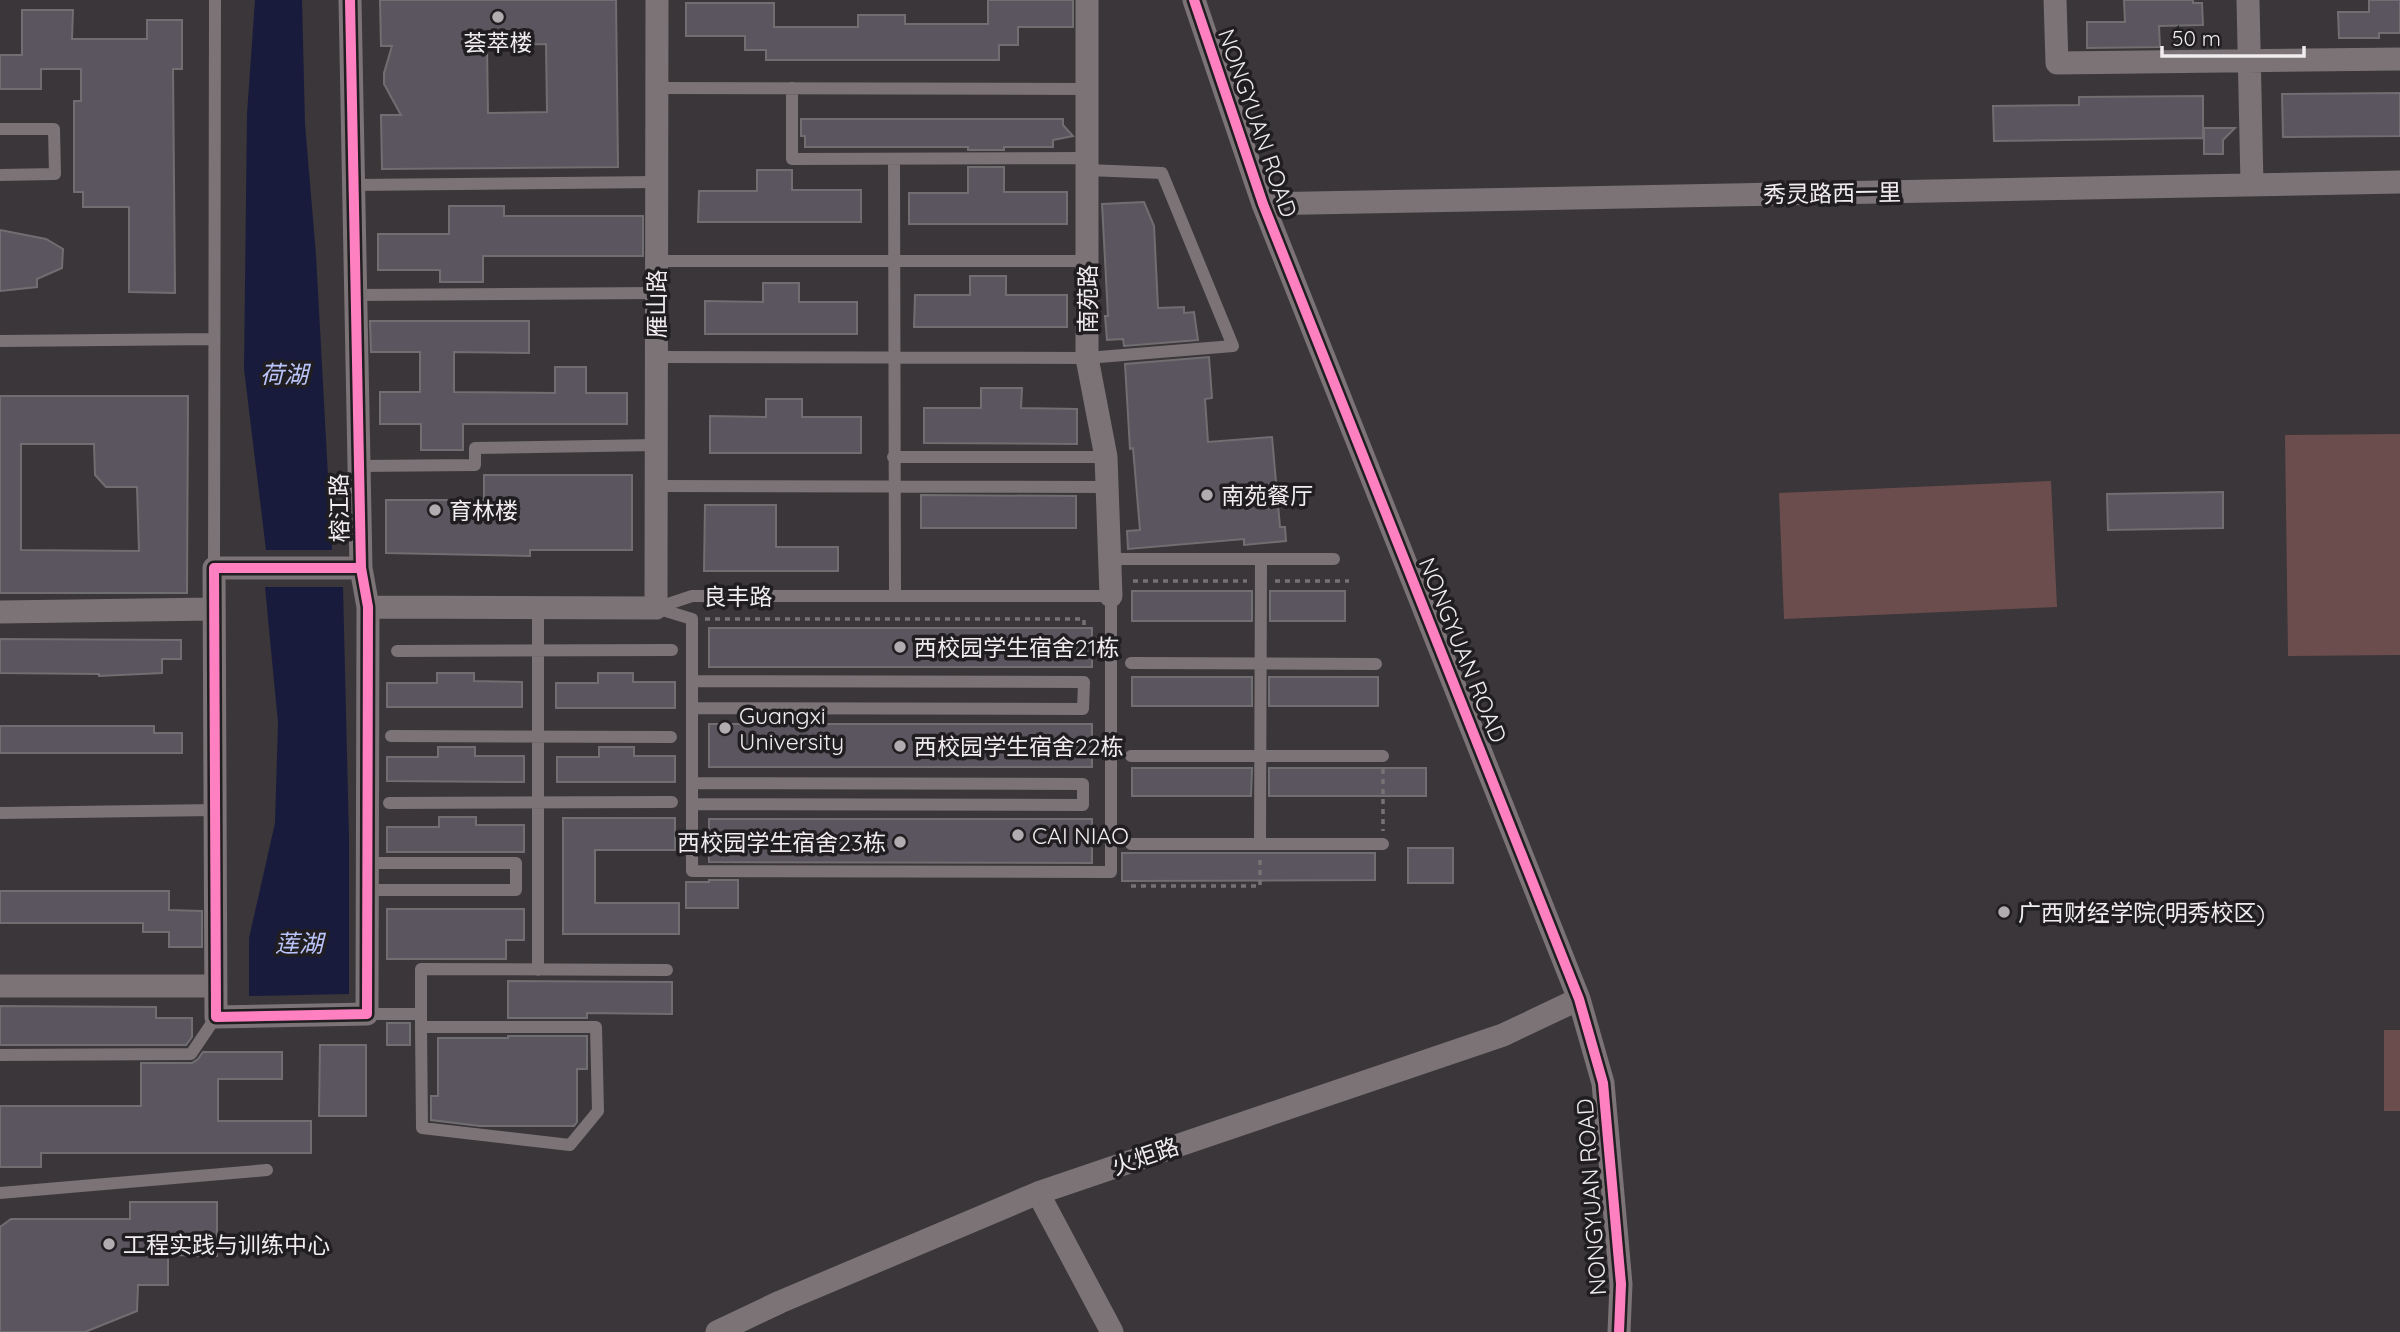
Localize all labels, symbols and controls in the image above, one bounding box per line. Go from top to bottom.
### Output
marker: 荟萃楼 [490,9,506,25]
scale bar [2162,14,2304,58]
street label: NONGYUAN ROAD [1212,25,1304,221]
text: 50 m [2172,25,2221,51]
place label: 荟萃楼 [464,28,533,57]
street label: 秀灵路西一里 [1763,177,1901,209]
street label: 南苑路 [1073,265,1102,334]
street label: 雁山路 [642,270,671,339]
water label: 荷湖 [260,359,312,389]
street label: 榕江路 [324,473,354,543]
place label: 南苑餐厅 [1221,481,1313,510]
marker: 南苑餐厅 [1199,487,1215,503]
place label: 育林楼 [449,496,518,525]
marker: 育林楼 [427,502,443,518]
street label: NONGYUAN ROAD [1413,553,1513,747]
street label: 良丰路 [704,582,773,611]
place label: 西校园学生宿舍21栋 [914,633,1119,662]
marker: 西校园学生宿舍21栋 [892,639,908,655]
place label: Guangxi University [739,701,844,756]
marker: Guangxi University [717,720,733,736]
place label: 西校园学生宿舍22栋 [914,732,1123,761]
marker: 西校园学生宿舍22栋 [892,738,908,754]
place label: CAI NIAO [1032,821,1129,850]
marker: CAI NIAO [1010,827,1026,843]
place label: 西校园学生宿舍23栋 [677,828,886,857]
marker: 西校园学生宿舍23栋 [892,834,908,850]
place label: 广西财经学院(明秀校区) [2018,898,2265,927]
marker: 广西财经学院(明秀校区) [1996,904,2012,920]
water label: 莲湖 [275,928,327,958]
street label: NONGYUAN ROAD [1570,1098,1612,1296]
street label: 火炬路 [1108,1131,1182,1181]
place label: 工程实践与训练中心 [123,1230,330,1259]
marker: 工程实践与训练中心 [101,1236,117,1252]

